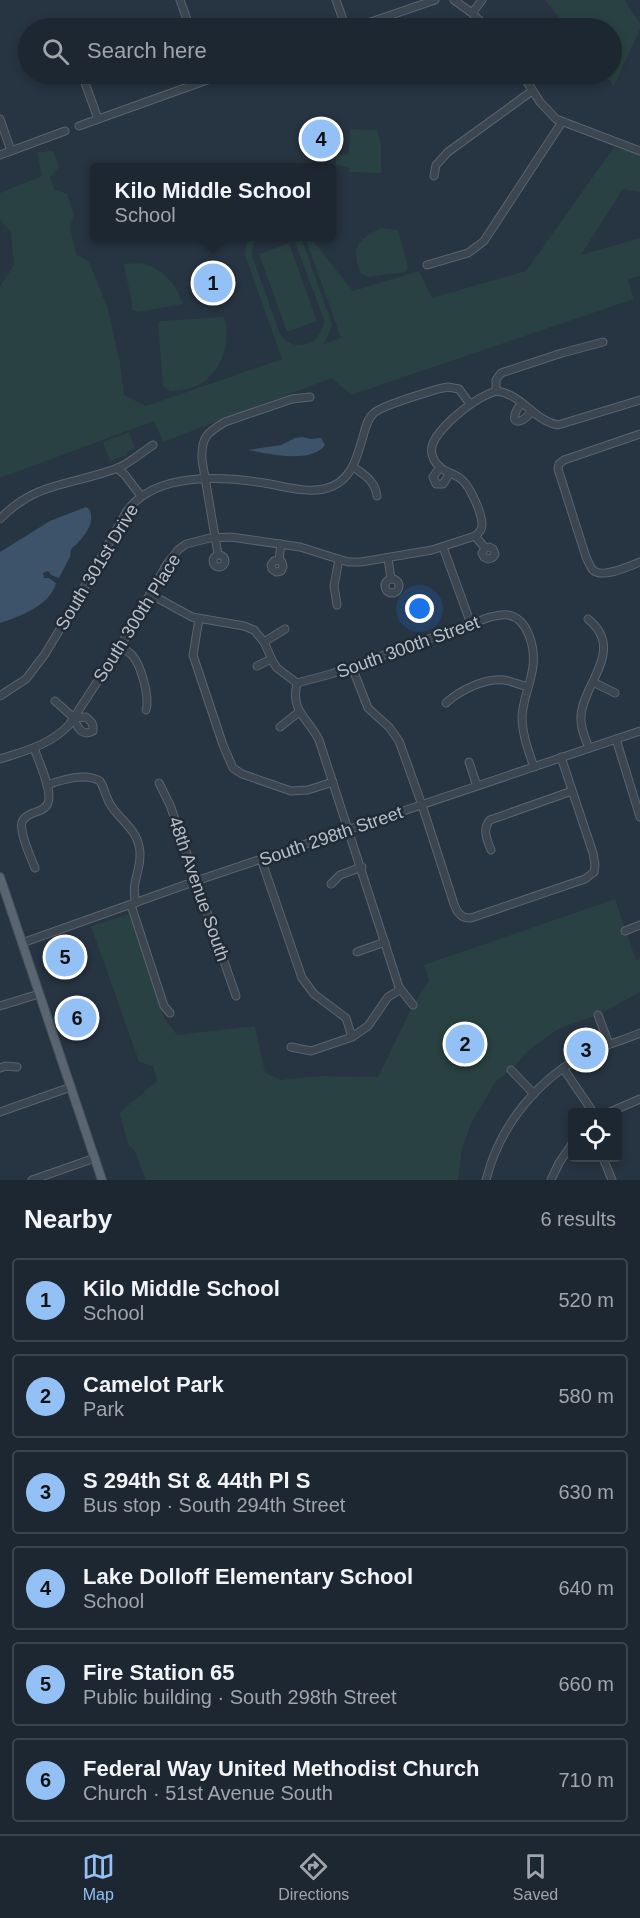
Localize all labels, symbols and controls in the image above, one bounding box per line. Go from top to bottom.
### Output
search box [18,18,622,84]
icon: search [39,35,72,68]
text: Search here [87,38,207,63]
pin: 4 [302,116,340,162]
popup [90,163,336,241]
text: Kilo Middle School [115,178,311,203]
text: School [115,204,176,226]
pin: 1 [194,260,232,306]
street label: South 301st Drive [52,501,142,633]
street label: South 300th Place [90,550,184,686]
your location [405,594,434,623]
street label: South 300th Street [334,612,482,682]
street label: South 298th Street [257,802,405,870]
street label: 48th Avenue South [165,814,233,964]
pin: 5 [46,934,84,980]
pin: 6 [58,996,97,1040]
pin: 2 [446,1022,484,1066]
pin: 3 [566,1028,606,1072]
map controls [568,1108,622,1162]
button: locate [568,1108,622,1162]
text: Nearby [24,1204,112,1234]
text: 6 results [540,1208,616,1230]
text: Kilo Middle School [83,1276,280,1301]
text: 1 [40,1289,51,1311]
text: 520 m [558,1289,614,1311]
text: School [83,1302,144,1324]
text: Camelot Park [83,1372,224,1397]
text: 2 [40,1385,51,1407]
text: 580 m [558,1385,614,1407]
text: Park [83,1398,124,1420]
text: S 294th St & 44th Pl S [83,1468,310,1493]
text: 3 [40,1481,51,1503]
text: 630 m [558,1481,614,1503]
text: Bus stop · South 294th Street [83,1494,345,1516]
text: Lake Dolloff Elementary School [83,1564,413,1589]
text: 4 [40,1577,51,1599]
text: 640 m [558,1577,614,1599]
text: School [83,1590,144,1612]
text: Fire Station 65 [83,1660,235,1685]
text: 5 [40,1673,51,1695]
text: 660 m [558,1673,614,1695]
text: Public building · South 298th Street [83,1686,397,1708]
text: Federal Way United Methodist Church [83,1756,479,1781]
text: 6 [40,1769,51,1791]
text: 710 m [558,1769,614,1791]
text: Church · 51st Avenue South [83,1782,333,1804]
tab: Map [82,1850,115,1904]
tab: Directions [278,1850,349,1904]
tab: Saved [513,1850,558,1904]

